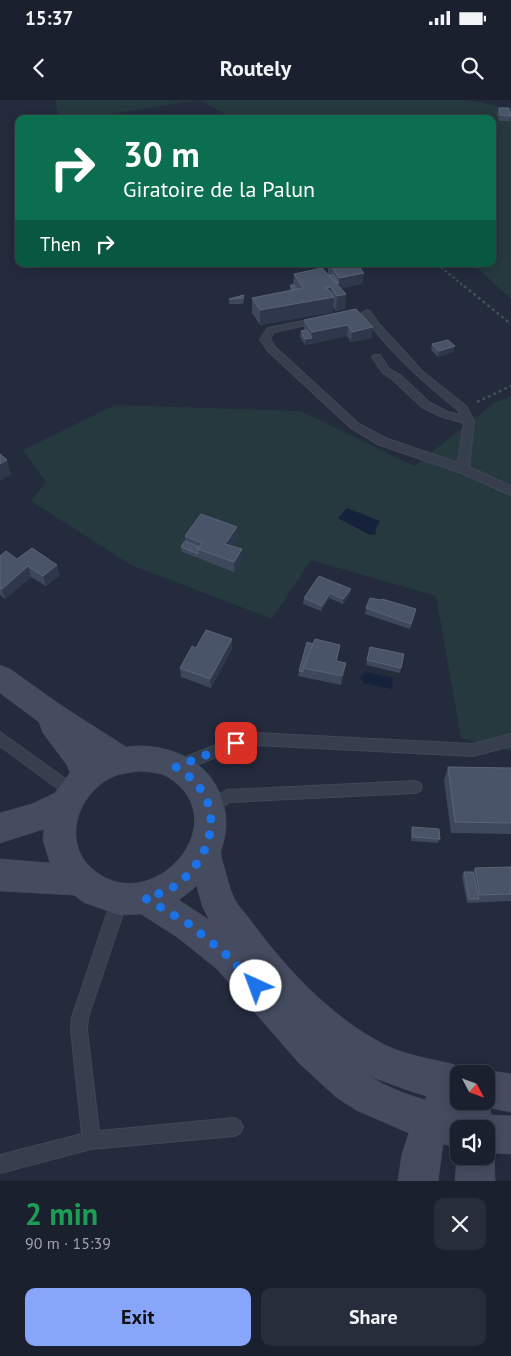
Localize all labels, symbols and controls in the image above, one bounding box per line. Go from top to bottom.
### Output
text: 15:37 [25,6,73,30]
icon: back [25,54,53,82]
text: Routely [220,54,291,82]
icon: search [458,54,486,82]
text: 30 m [123,131,200,177]
icon: right [40,135,105,200]
text: Giratoire de la Palun [123,175,315,203]
icon: right [91,230,119,258]
text: Then [40,232,81,256]
pin [215,722,257,764]
icon: arrive [222,729,250,757]
position arrow [229,959,281,1011]
north arrow [450,1065,495,1110]
map controls [450,1065,495,1165]
button: sound [450,1120,495,1165]
text: 2 min [25,1194,98,1233]
button: close [434,1198,486,1250]
text: 90 m · 15:39 [25,1233,111,1253]
button: Exit [25,1288,251,1346]
button: Share [261,1288,486,1346]

